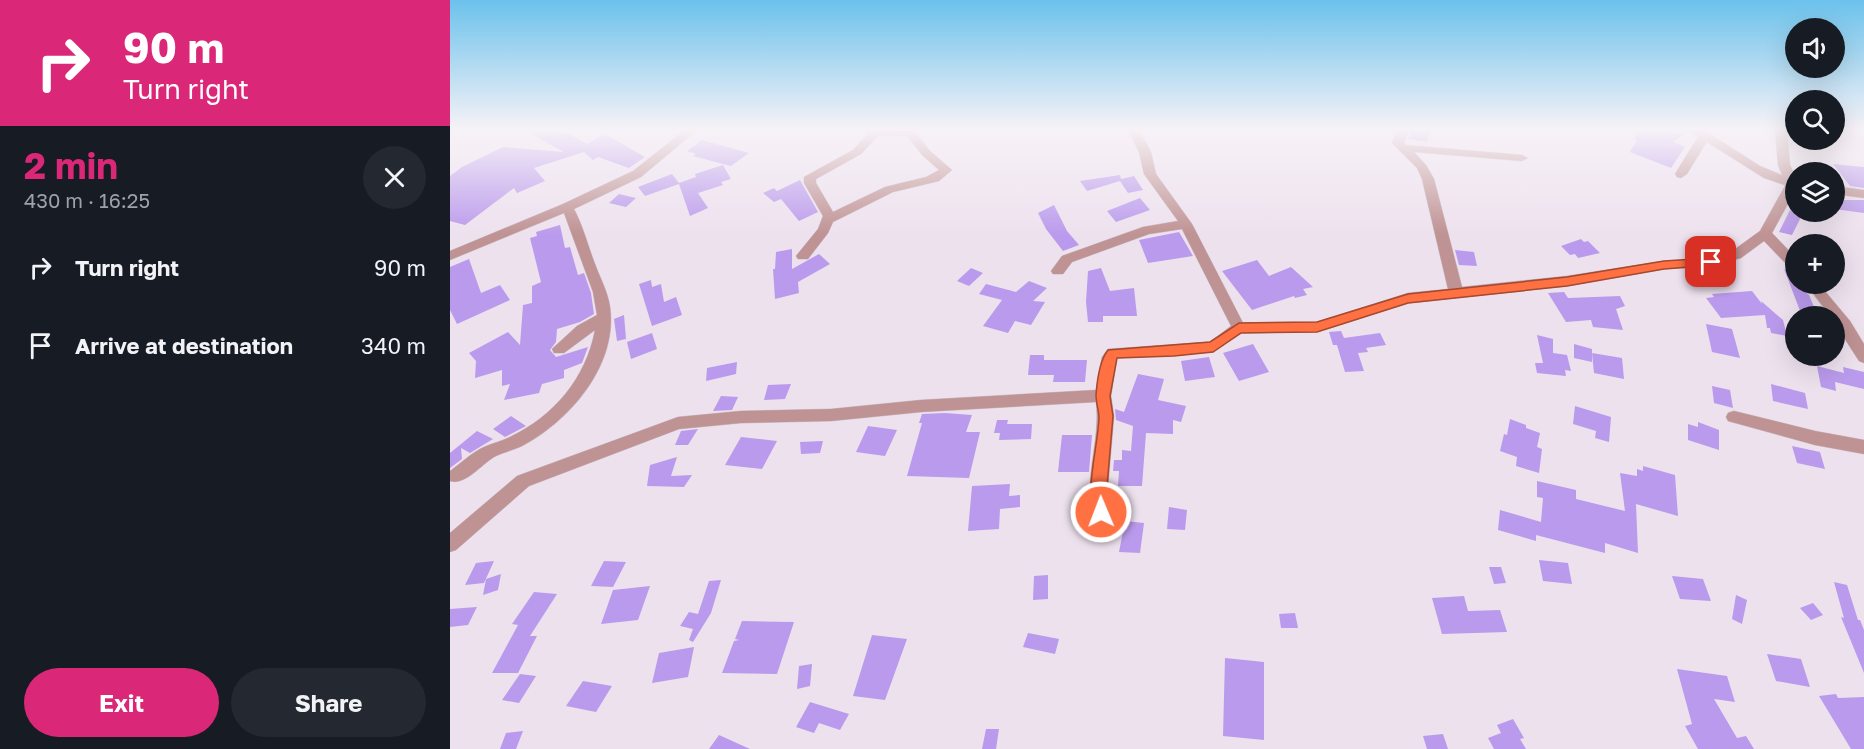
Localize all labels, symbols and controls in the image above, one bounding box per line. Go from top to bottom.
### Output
map controls [1785,18,1845,366]
button: sound [1785,18,1845,78]
text: 90 m [123,22,224,72]
icon: right [24,24,102,102]
text: Turn right [123,73,249,105]
button: search [1785,90,1845,150]
text: 2 min [24,144,118,187]
button: close [363,146,426,209]
button: layers [1785,162,1845,222]
text: 430 m · 16:25 [24,188,150,212]
button: + [1785,234,1845,294]
pin [1685,236,1736,287]
icon: arrive [1694,245,1727,278]
icon: right [24,251,57,284]
text: Turn right [75,254,179,281]
text: 90 m [374,254,426,281]
button: − [1785,306,1845,366]
icon: arrive [24,329,57,362]
text: Arrive at destination [75,332,293,359]
text: 340 m [361,332,426,359]
position arrow [1069,480,1133,544]
button: Exit [24,668,219,737]
button: Share [231,668,426,737]

